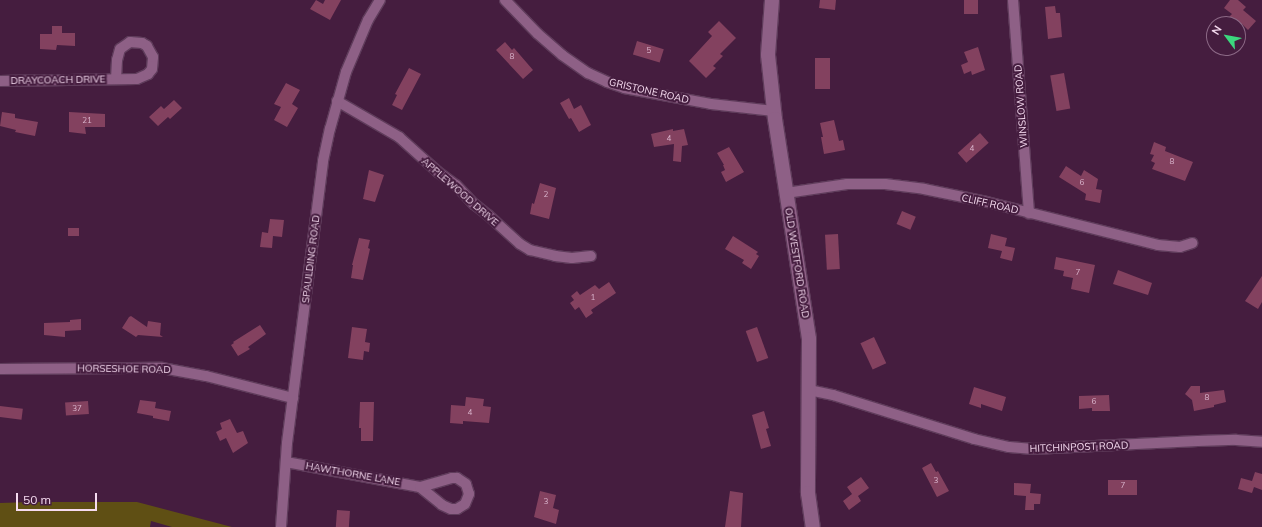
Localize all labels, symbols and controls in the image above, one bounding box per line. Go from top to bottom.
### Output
north arrow [1206,16,1246,56]
text: N [1209,23,1225,37]
house number: 5 [647,46,651,56]
house number: 8 [510,52,514,62]
street label: WINSLOW ROAD [1012,64,1030,148]
street label: DRAYCOACH DRIVE [10,73,106,87]
street label: GRISTONE ROAD [608,76,690,106]
house number: 21 [82,116,92,126]
house number: 4 [667,134,671,144]
house number: 4 [970,144,974,154]
street label: APPLEWOOD DRIVE [419,155,501,229]
house number: 8 [1170,157,1174,167]
house number: 6 [1080,178,1084,188]
house number: 2 [544,190,548,200]
street label: CLIFF ROAD [960,192,1020,216]
street label: OLD WESTFORD ROAD [782,207,812,319]
street label: SPAULDING ROAD [300,214,322,304]
house number: 7 [1076,268,1080,278]
house number: 1 [591,293,595,303]
street label: HORSESHOE ROAD [77,362,171,376]
house number: 8 [1205,393,1209,403]
house number: 6 [1092,397,1096,407]
house number: 37 [72,404,82,414]
house number: 4 [468,408,472,418]
street label: HITCHINPOST ROAD [1030,439,1128,455]
street label: HAWTHORNE LANE [305,460,401,488]
house number: 3 [934,476,938,486]
house number: 7 [1121,481,1125,491]
scale bar [18,485,99,511]
text: 50 m [23,492,51,507]
house number: 3 [544,497,548,507]

